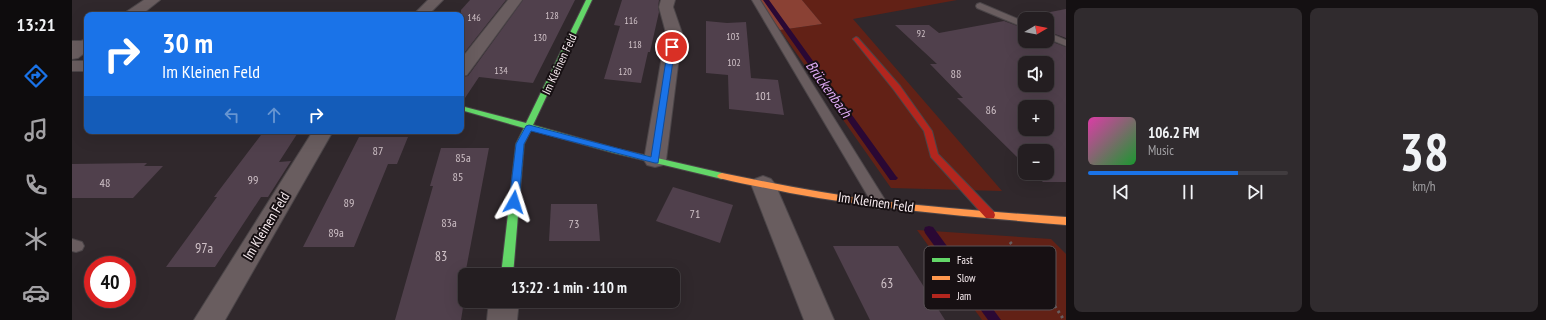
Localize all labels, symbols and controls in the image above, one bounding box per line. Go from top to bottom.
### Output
house number: 128 [545,9,559,22]
house number: 146 [467,11,481,24]
north arrow [1018,12,1054,48]
map controls [1018,12,1054,180]
text: 13:21 [17,13,55,36]
house number: 116 [624,14,638,27]
text: 30 m [162,24,213,61]
house number: 92 [917,27,926,40]
icon: right [96,28,148,80]
pin [655,30,689,64]
house number: 103 [726,30,740,43]
house number: 130 [533,31,547,44]
street label: Im Kleinen Feld [538,31,580,97]
icon: arrive [661,36,683,58]
house number: 118 [628,38,642,51]
house number: 102 [727,56,741,69]
button: sound [1018,56,1054,92]
water label: Brückenbach [802,57,857,122]
text: Im Kleinen Feld [162,60,260,83]
icon: directions [22,62,50,90]
house number: 134 [494,64,508,77]
house number: 120 [618,65,632,78]
house number: 88 [951,66,961,81]
house number: 101 [755,88,771,103]
button: + [1018,100,1054,136]
house number: 86 [986,102,996,117]
icon: left [221,104,243,126]
icon: ahead [263,104,285,126]
icon: right [305,104,327,126]
icon: music [22,116,50,144]
text: 38 [1399,118,1449,185]
text: 106.2 FM [1148,123,1199,142]
text: Music [1148,142,1174,159]
house number: 87 [373,143,383,158]
button: − [1018,144,1054,180]
house number: 85a [455,150,471,165]
house number: 85 [453,169,463,184]
icon: phone [22,171,50,199]
house number: 99 [248,172,258,187]
house number: 48 [100,175,110,190]
text: km/h [1412,178,1436,195]
position arrow [493,181,535,223]
icon: previous [1110,181,1132,203]
icon: pause [1177,181,1199,203]
icon: next [1244,181,1266,203]
street label: Im Kleinen Feld [837,188,915,216]
street label: Im Kleinen Feld [239,189,293,263]
house number: 89 [344,195,354,210]
house number: 71 [690,206,700,221]
house number: 83a [441,215,457,230]
house number: 73 [569,216,579,231]
icon: climate [22,225,50,253]
house number: 89a [328,225,344,240]
house number: 97a [195,239,213,257]
legend [924,246,1056,310]
house number: 83 [435,247,447,265]
text: Fast [957,253,973,267]
speed limit sign: 40 [84,256,136,308]
text: Slow [957,271,976,285]
house number: 63 [881,274,893,292]
text: 13:22 · 1 min · 110 m [511,278,627,297]
icon: car [22,279,50,307]
text: Jam [956,289,971,303]

